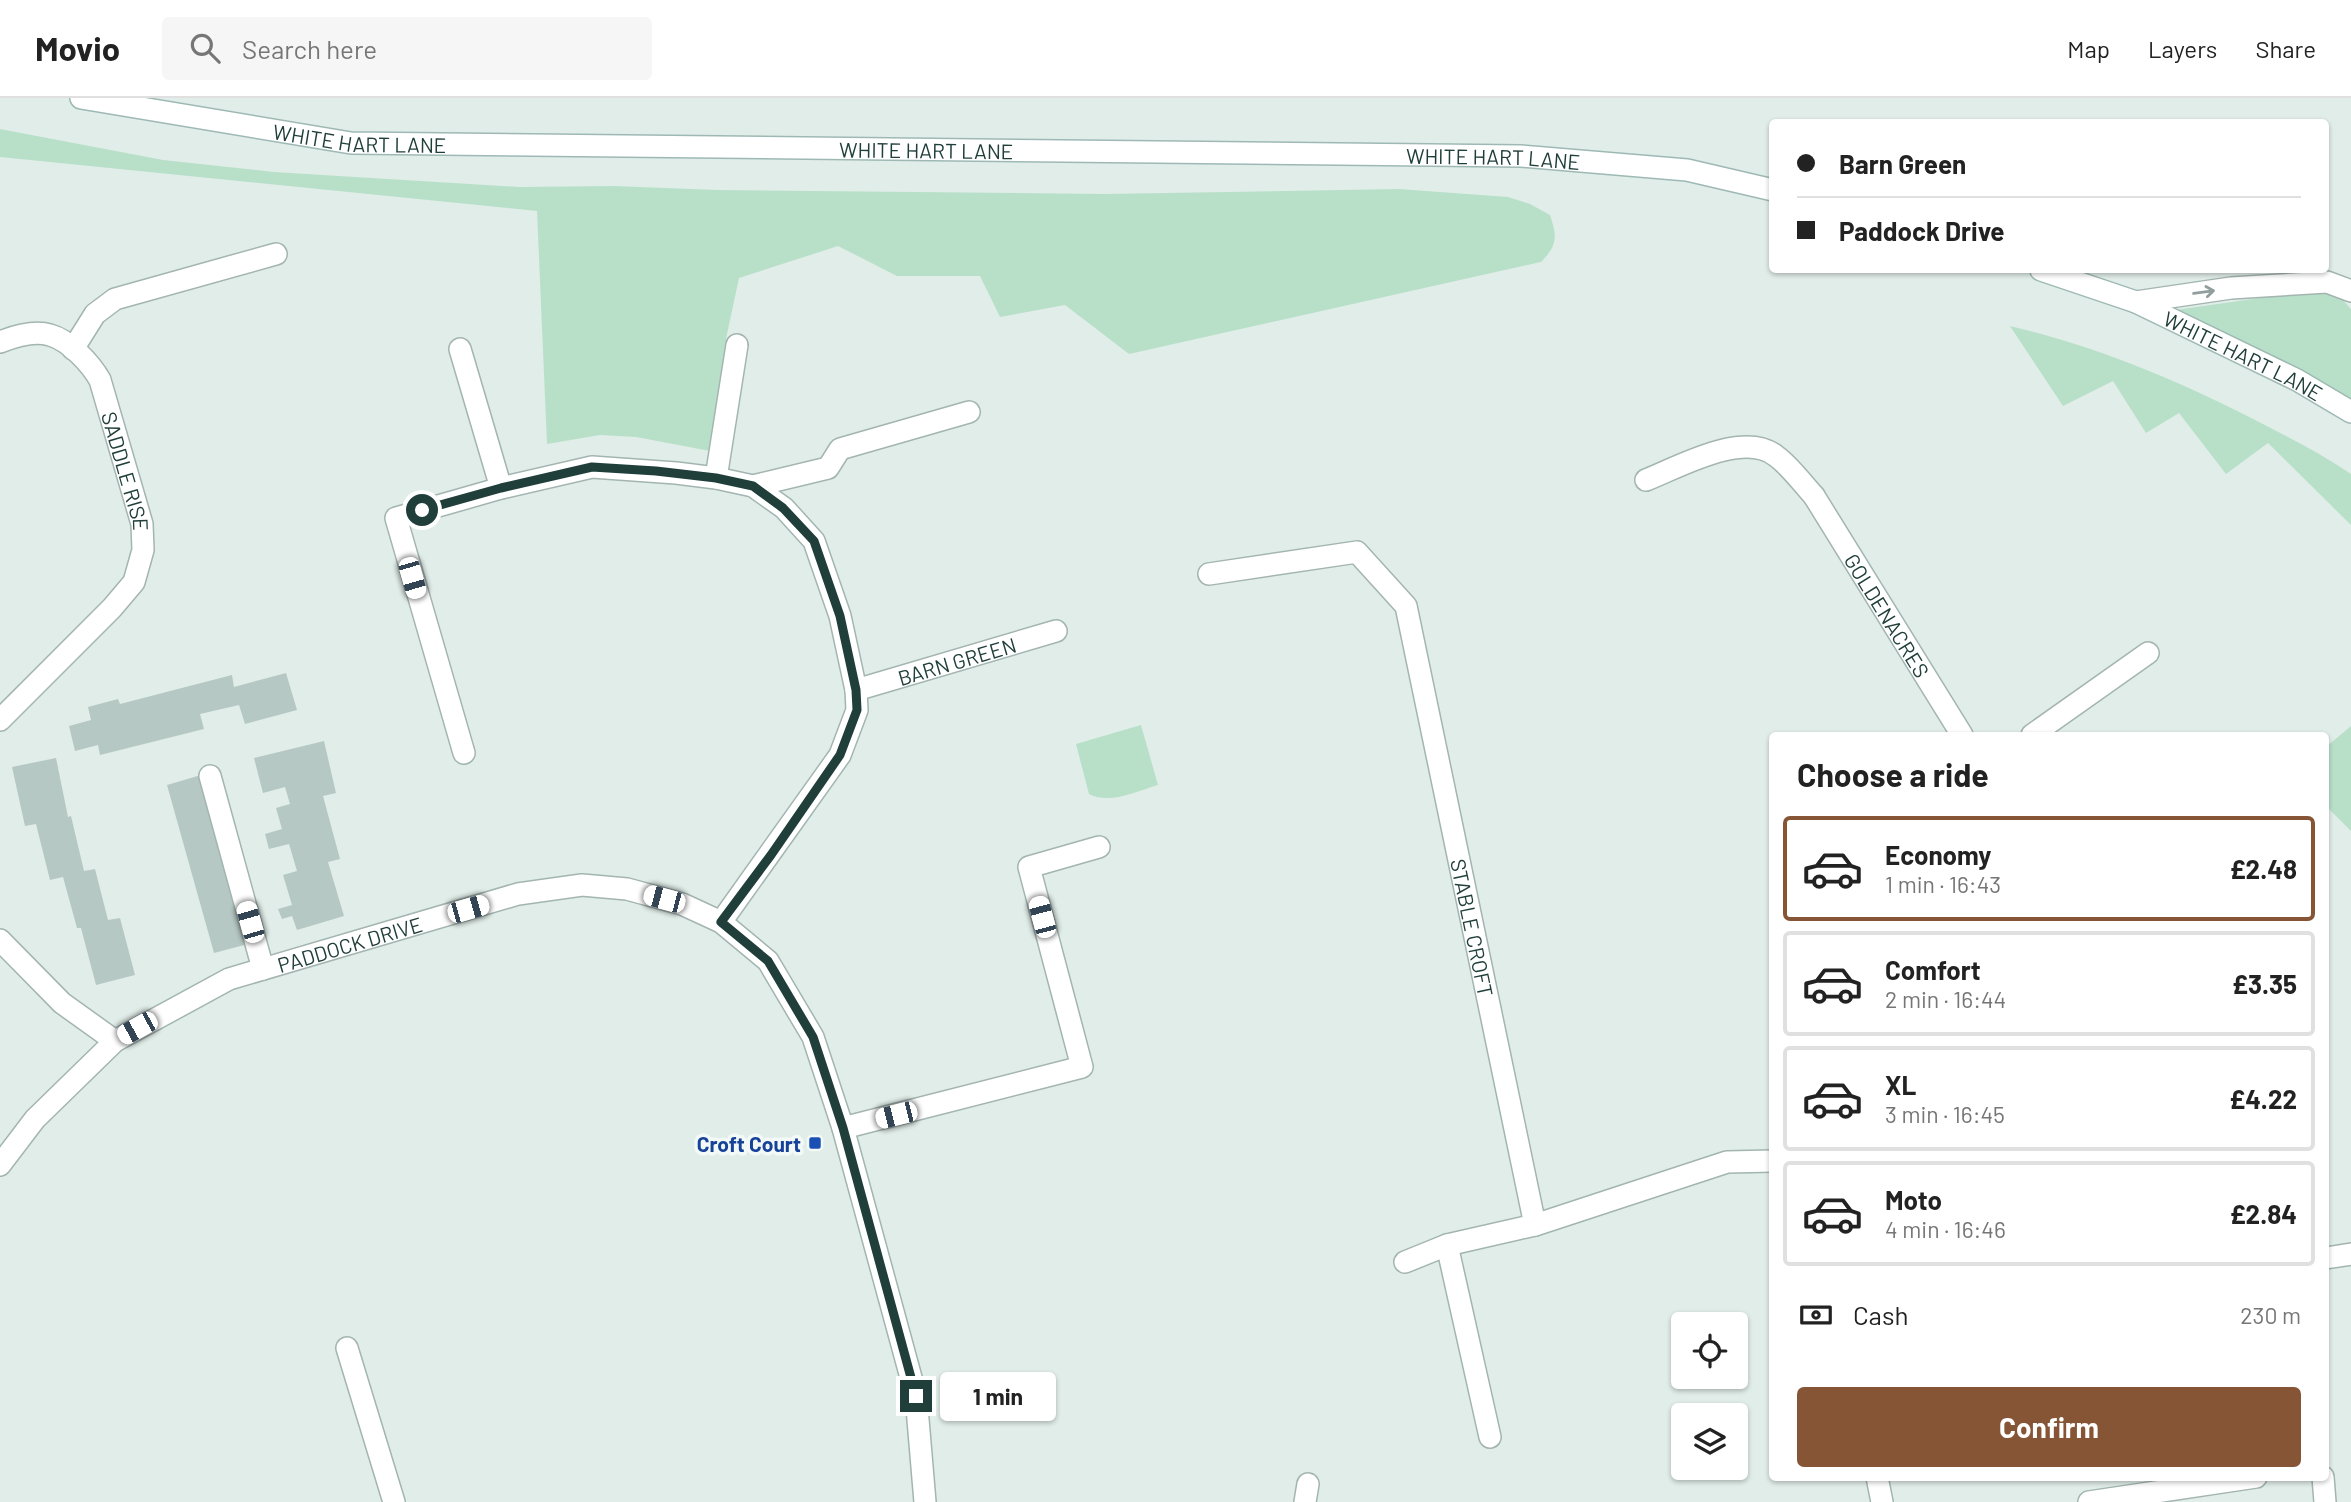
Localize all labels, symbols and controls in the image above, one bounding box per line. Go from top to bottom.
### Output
search box [162,17,652,80]
text: Movio [35,28,120,68]
icon: search [186,29,224,67]
text: Search here [242,33,377,64]
text: Map [2067,34,2110,63]
text: Layers [2148,34,2217,63]
text: Share [2255,34,2316,63]
street label: WHITE HART LANE [271,118,447,157]
street label: WHITE HART LANE [839,136,1014,163]
street label: WHITE HART LANE [1406,142,1581,173]
text: Barn Green [1839,148,1966,179]
text: Paddock Drive [1839,215,2005,246]
one-way arrow [2192,286,2215,299]
street label: WHITE HART LANE [2160,305,2327,405]
street label: SADDLE RISE [97,409,155,531]
route start [406,494,438,526]
street label: GOLDENACRES [1840,549,1935,681]
car [397,555,428,601]
street label: BARN GREEN [895,631,1019,690]
text: Choose a ride [1797,755,1989,793]
icon: car [1801,837,1864,900]
text: Economy [1885,839,1991,870]
text: £2.48 [2230,853,2297,884]
street label: STABLE CROFT [1446,856,1500,999]
text: 1 min · 16:43 [1885,870,2001,898]
car [641,883,688,915]
car [445,893,492,925]
car [1027,894,1058,940]
car [235,899,266,945]
street label: PADDOCK DRIVE [274,910,425,977]
icon: car [1801,952,1864,1015]
text: Comfort [1885,954,1981,985]
text: £3.35 [2232,968,2297,999]
text: 2 min · 16:44 [1885,985,2006,1013]
car [114,1009,161,1047]
icon: car [1801,1067,1864,1130]
text: XL [1885,1069,1916,1100]
text: £4.22 [2229,1083,2297,1114]
car [874,1100,919,1130]
text: 3 min · 16:45 [1885,1100,2005,1128]
place label: Croft Court [697,1131,801,1156]
marker: Croft Court [807,1135,823,1151]
icon: car [1801,1182,1864,1245]
text: Moto [1885,1184,1942,1215]
text: £2.84 [2230,1198,2297,1229]
text: 4 min · 16:46 [1885,1215,2006,1243]
icon: cash [1797,1296,1835,1334]
text: Cash [1853,1299,1908,1330]
text: 230 m [2240,1301,2301,1329]
map controls [1671,1312,1748,1480]
button: locate [1671,1312,1748,1389]
callout: 1 min [940,1372,1056,1420]
route end [900,1380,932,1412]
text: 1 min [973,1382,1023,1410]
button: Confirm [1797,1387,2301,1467]
button: layers [1671,1403,1748,1480]

